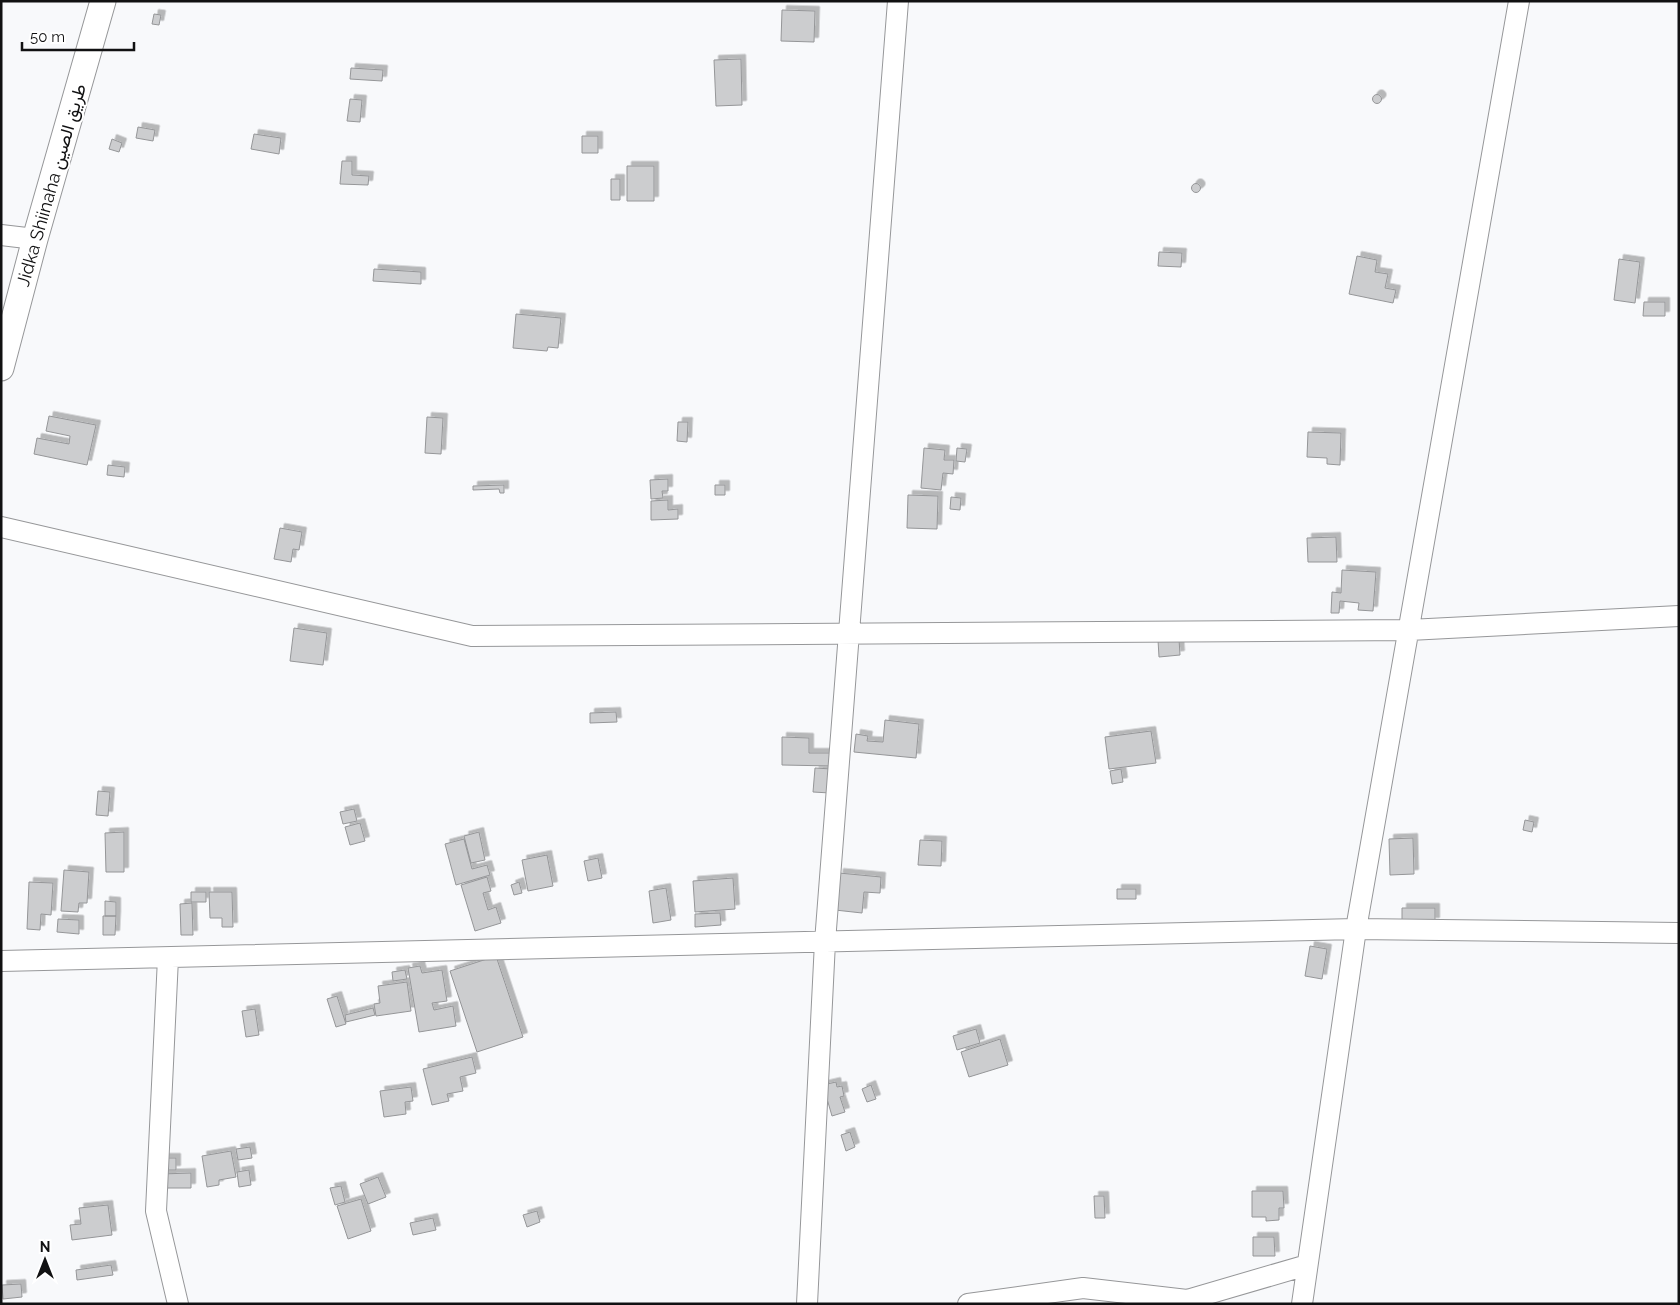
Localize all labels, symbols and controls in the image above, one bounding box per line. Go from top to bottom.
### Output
scale bar [22,20,135,52]
text: 50 m [30,28,65,46]
street label: Jidka Shiinaha طريق الصين [12,81,91,289]
north arrow [20,1235,70,1285]
text: N [40,1239,50,1255]

